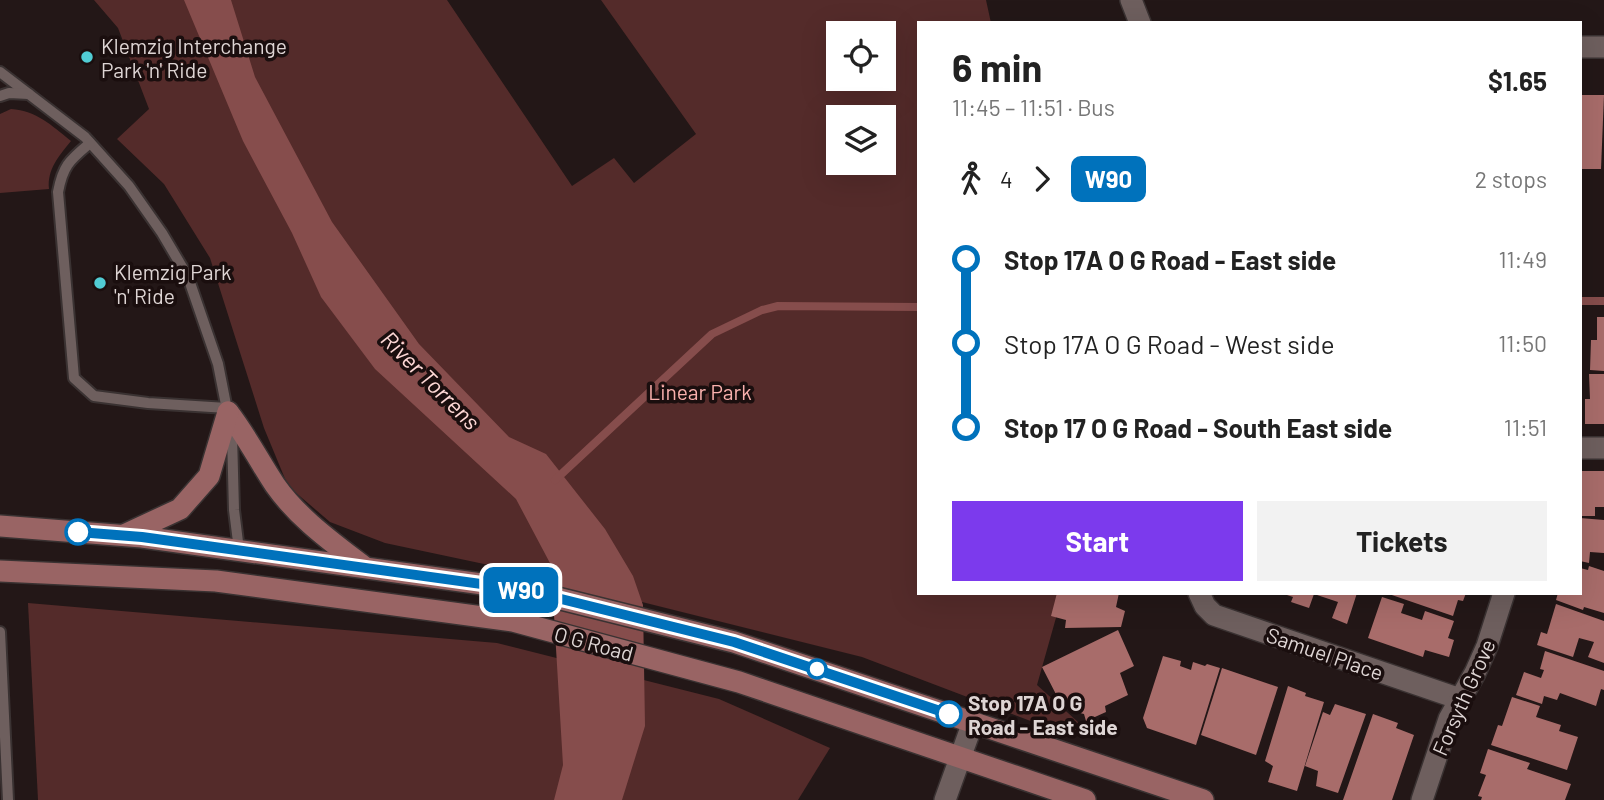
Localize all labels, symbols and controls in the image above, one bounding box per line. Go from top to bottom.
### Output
map controls [826,21,896,175]
button: locate [826,21,896,91]
place label: Klemzig Interchange Park 'n' Ride [101,33,287,82]
text: 6 min [952,44,1042,90]
marker: Klemzig Interchange Park 'n' Ride [79,49,95,65]
text: $1.65 [1488,65,1547,96]
text: 11:45 – 11:51 · Bus [952,93,1115,121]
button: layers [826,105,896,175]
icon: walk [952,160,990,198]
icon: forward [1023,160,1061,198]
text: W90 [1085,164,1132,193]
text: 4 [1000,165,1013,193]
text: 2 stops [1475,165,1547,193]
text: Stop 17A O G Road - East side [1004,244,1336,275]
text: 11:49 [1498,245,1547,273]
place label: Klemzig Park 'n' Ride [114,259,232,308]
marker: Klemzig Park 'n' Ride [92,275,108,291]
water label: River Torrens [376,325,486,435]
text: Stop 17A O G Road - West side [1004,328,1335,359]
text: 11:50 [1498,329,1547,357]
park label: Linear Park [648,379,752,404]
text: Stop 17 O G Road - South East side [1004,412,1392,443]
text: 11:51 [1504,413,1547,441]
button: Start [952,501,1243,581]
button: Tickets [1257,501,1547,581]
unlabelled marker [65,519,91,545]
line badge: W90 [481,567,561,613]
text: W90 [497,575,545,604]
street label: O G Road [552,620,636,666]
street label: Samuel Place [1263,621,1387,685]
street label: Forsyth Grove [1426,635,1500,759]
unlabelled marker [807,659,827,679]
place label: Stop 17A O G Road - East side [968,690,1118,739]
marker: Stop 17A O G Road - East side [936,701,962,727]

